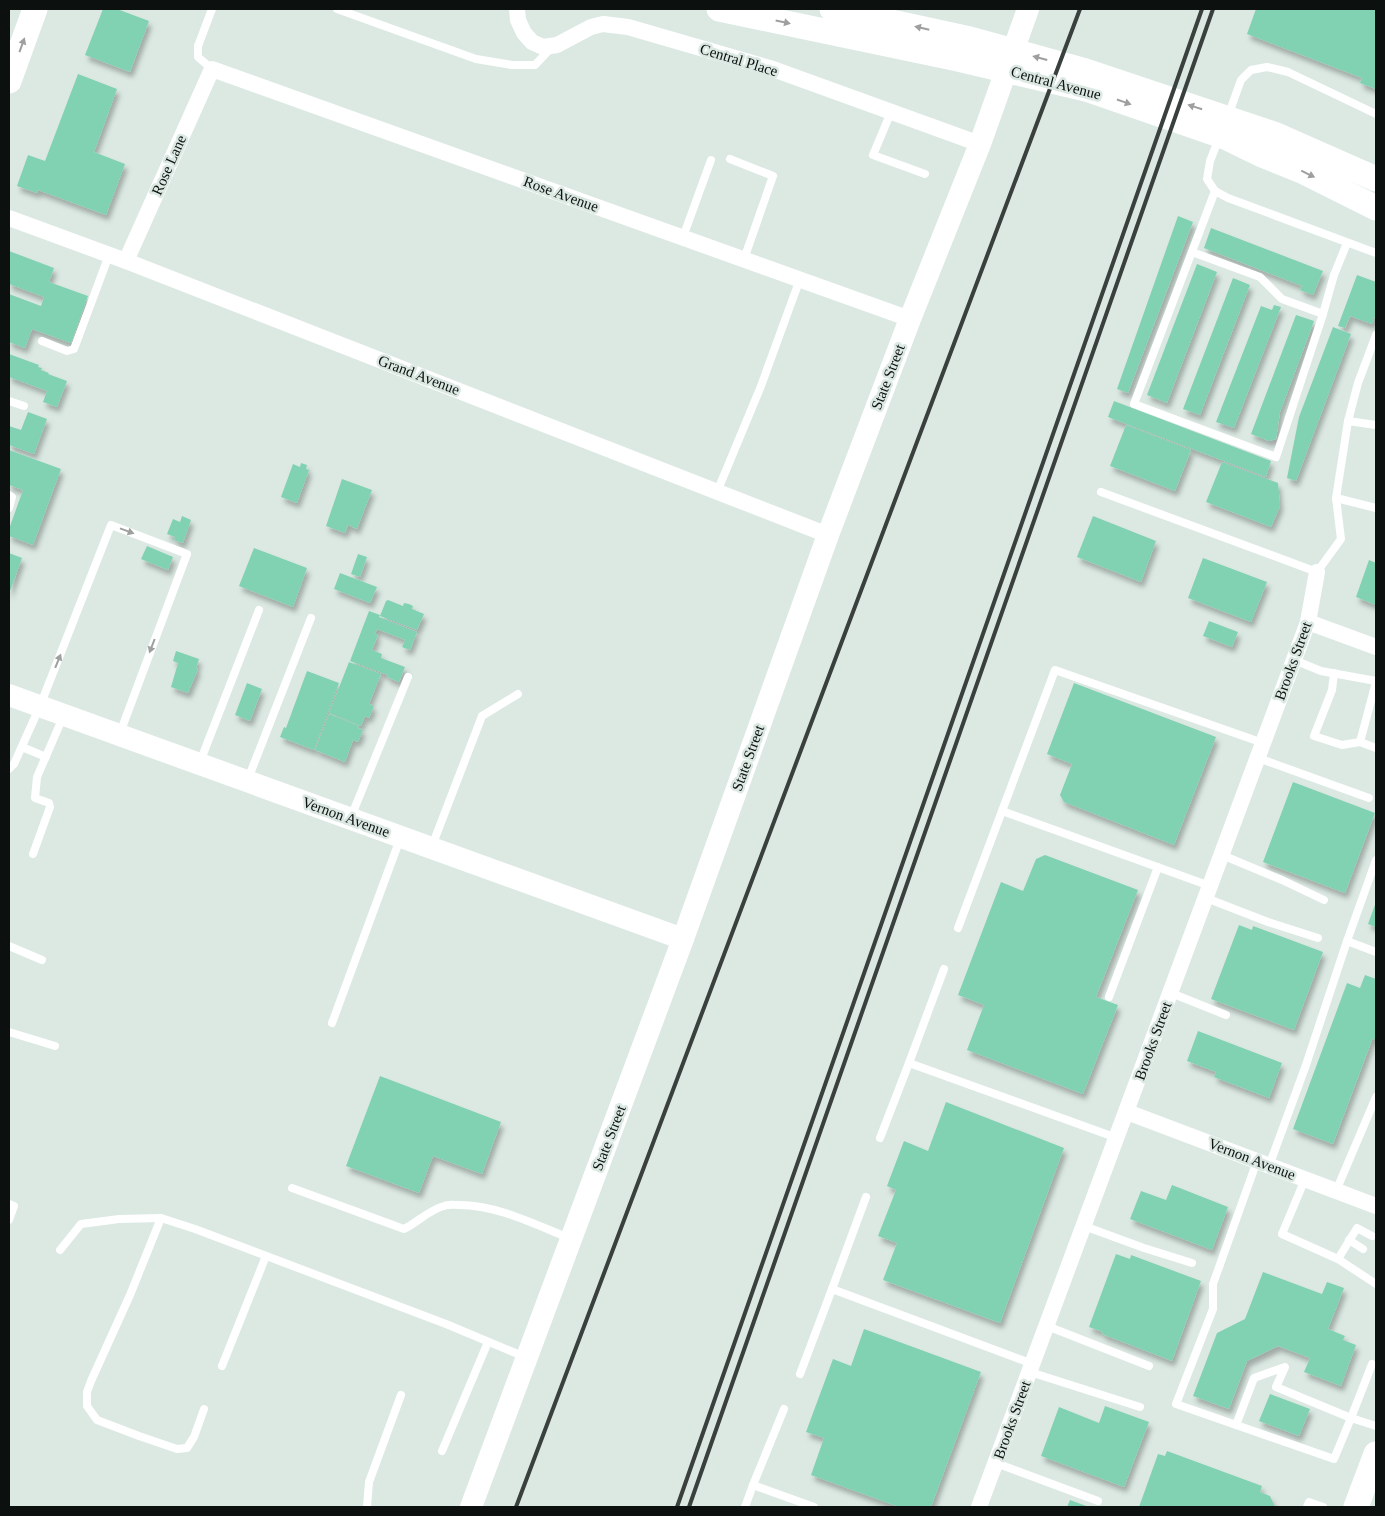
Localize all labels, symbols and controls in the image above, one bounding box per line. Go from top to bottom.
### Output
one-way arrow [776,19,792,27]
one-way arrow [915,24,930,32]
one-way arrow [18,37,26,52]
street label: Central Place [698,41,780,80]
one-way arrow [1032,54,1047,62]
street label: Central Avenue [1009,63,1103,103]
one-way arrow [1117,98,1132,106]
one-way arrow [1187,103,1202,111]
street label: Rose Lane [149,132,189,197]
one-way arrow [1301,170,1315,178]
street label: Rose Avenue [521,173,601,215]
street label: State Street [868,341,908,412]
street label: Grand Avenue [376,352,462,398]
one-way arrow [120,527,135,535]
street label: Brooks Street [1271,619,1315,702]
one-way arrow [148,638,156,653]
one-way arrow [54,654,62,668]
street label: State Street [729,722,768,793]
street label: Vernon Avenue [300,794,392,840]
street label: Brooks Street [1131,999,1175,1082]
street label: State Street [589,1102,629,1173]
street label: Vernon Avenue [1206,1135,1298,1183]
street label: Brooks Street [990,1378,1034,1461]

